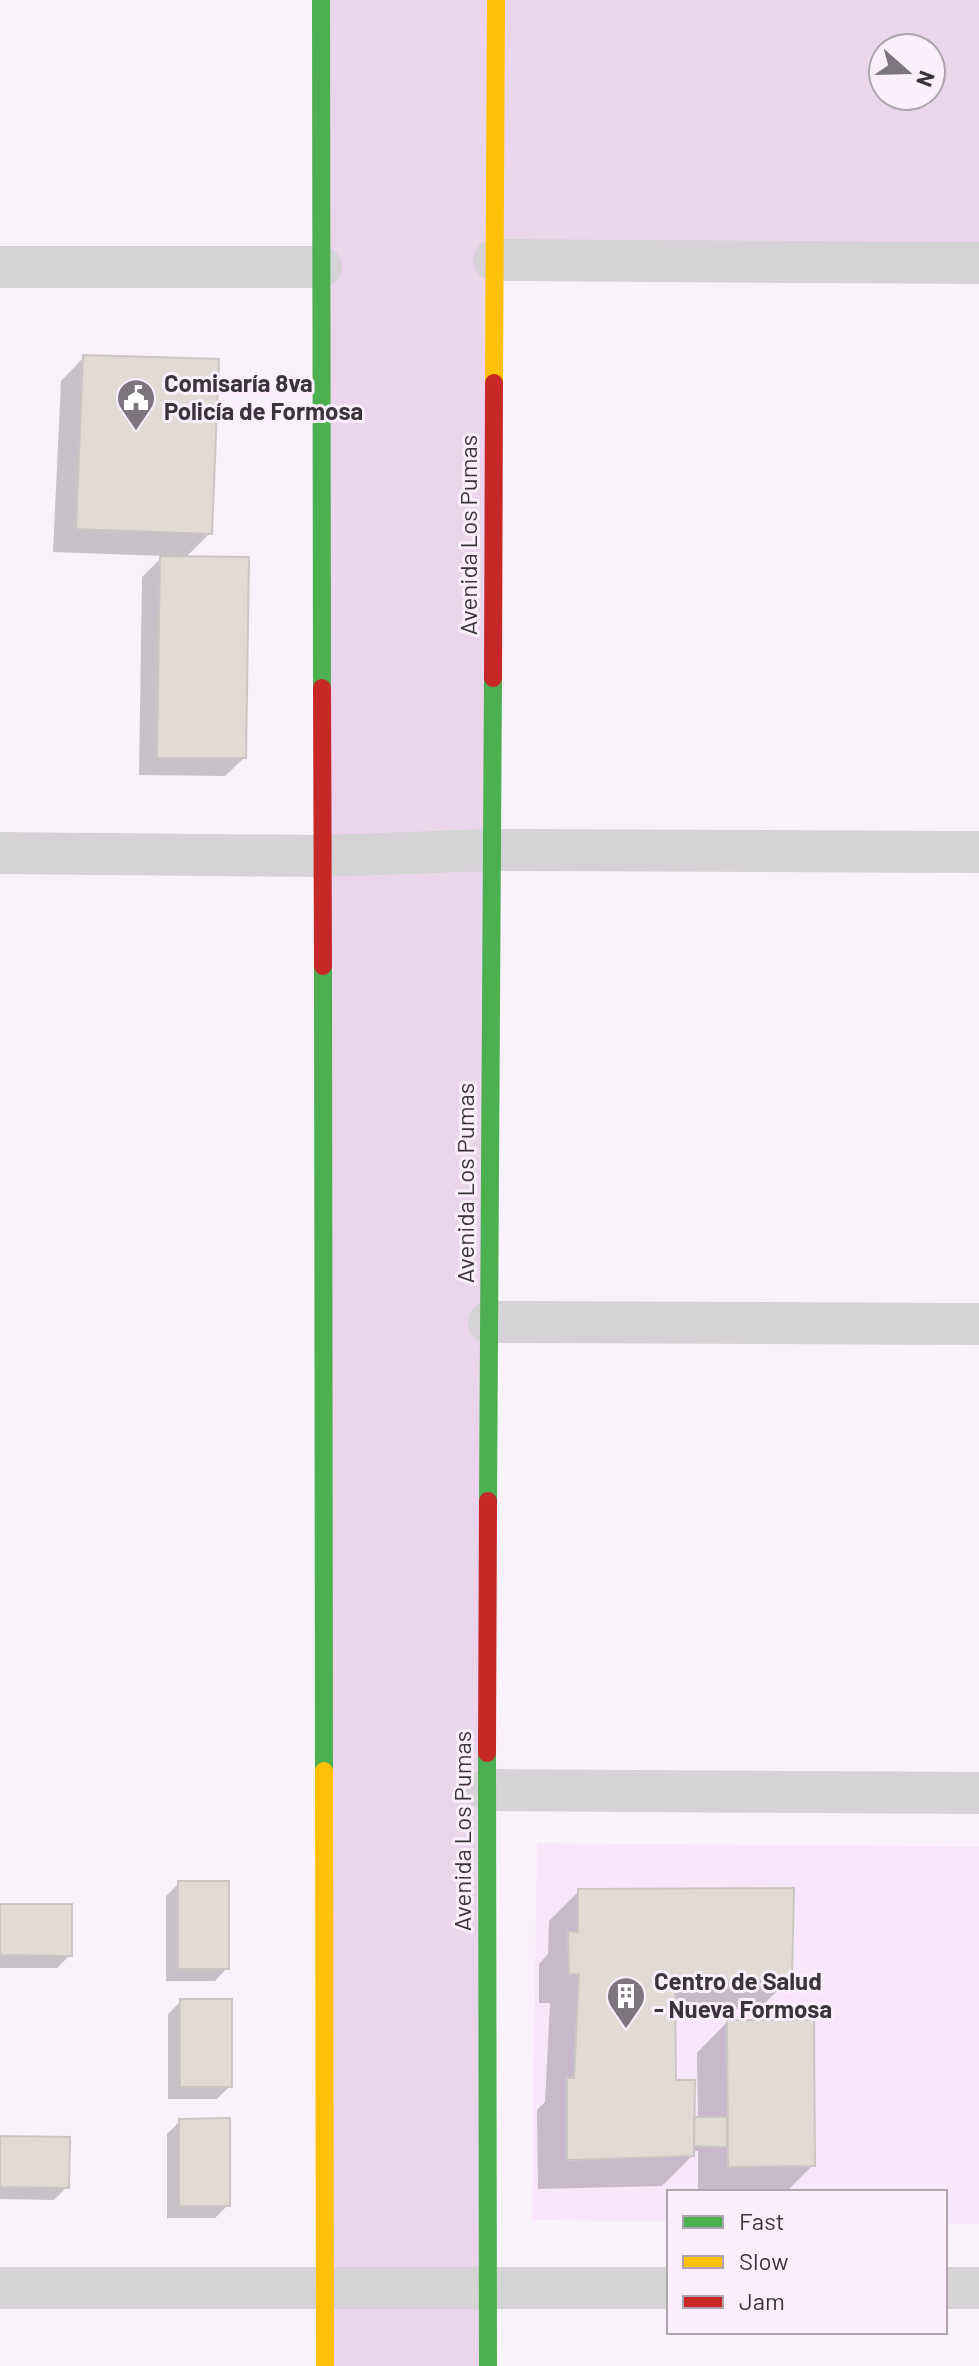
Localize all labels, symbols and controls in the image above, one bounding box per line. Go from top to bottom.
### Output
north arrow [867,32,947,112]
text: N [912,68,941,91]
place label: Comisaría 8va Policía de Formosa [164,368,363,425]
public building icon: Comisaría 8va Policía de Formosa [115,377,157,432]
street label: Avenida Los Pumas [453,435,482,635]
street label: Avenida Los Pumas [450,1083,479,1283]
street label: Avenida Los Pumas [447,1731,476,1931]
place label: Centro de Salud - Nueva Formosa [654,1966,832,2023]
building icon: Centro de Salud - Nueva Formosa [605,1975,647,2030]
legend [667,2190,947,2334]
text: Fast [739,2206,784,2235]
text: Slow [739,2246,788,2275]
text: Jam [739,2286,785,2315]

